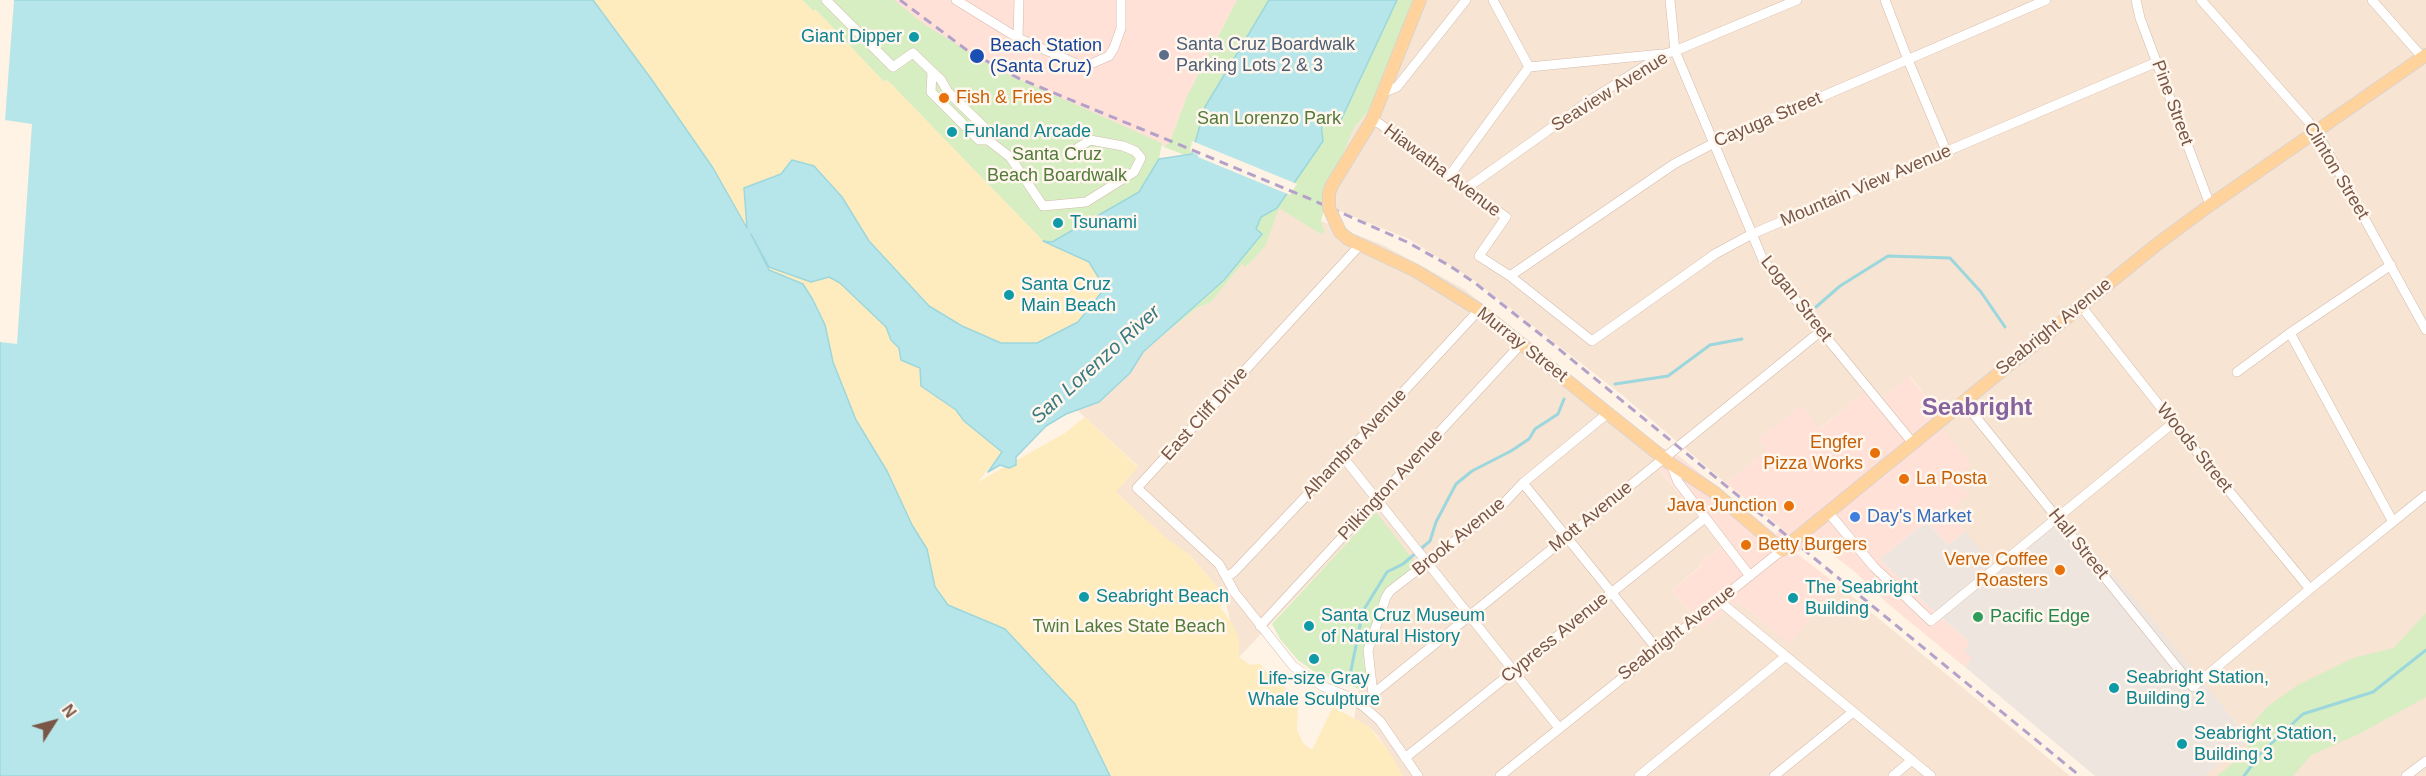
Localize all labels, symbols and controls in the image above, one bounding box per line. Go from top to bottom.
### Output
place label: Giant Dipper [801,26,902,48]
marker: Giant Dipper [907,30,921,44]
place label: Santa Cruz Boardwalk Parking Lots 2 & 3 [1176,34,1355,76]
place label: Beach Station (Santa Cruz) [990,35,1102,78]
marker: Beach Station (Santa Cruz) [968,47,986,65]
street label: Seaview Avenue [1548,47,1672,137]
marker: Santa Cruz Boardwalk Parking Lots 2 & 3 [1157,48,1171,62]
street label: Pine Street [2147,57,2197,149]
place label: Fish & Fries [956,87,1052,109]
street label: Cayuga Street [1711,88,1825,152]
marker: Fish & Fries [937,91,951,105]
park label: San Lorenzo Park [1197,108,1341,130]
street label: Clinton Street [2299,119,2373,223]
street label: Hiawatha Avenue [1379,120,1505,222]
place label: Funland Arcade [964,121,1091,143]
marker: Funland Arcade [945,125,959,139]
street label: Mountain View Avenue [1777,140,1955,232]
park label: Santa Cruz Beach Boardwalk [987,144,1127,186]
place label: Tsunami [1070,212,1137,234]
marker: Tsunami [1051,216,1065,230]
street label: Logan Street [1756,252,1836,346]
place label: Santa Cruz Main Beach [1021,274,1116,316]
street label: Seabright Avenue [1992,274,2116,380]
marker: Santa Cruz Main Beach [1002,288,1016,302]
water label: San Lorenzo River [1026,301,1166,429]
street label: Murray Street [1472,303,1572,387]
street label: East Cliff Drive [1157,363,1253,465]
street label: Alhambra Avenue [1298,384,1412,504]
district label: Seabright [1922,394,2032,422]
street label: Woods Street [2151,399,2237,497]
street label: Pilkington Avenue [1334,425,1448,545]
place label: Engfer Pizza Works [1763,432,1863,474]
marker: Engfer Pizza Works [1868,446,1882,460]
place label: La Posta [1916,468,1987,490]
marker: La Posta [1897,472,1911,486]
street label: Mott Avenue [1545,477,1637,557]
street label: Brook Avenue [1408,493,1510,581]
place label: Java Junction [1667,495,1777,517]
marker: Java Junction [1782,499,1796,513]
street label: Hall Street [2043,505,2113,583]
place label: Day's Market [1867,506,1971,528]
marker: Day's Market [1848,510,1862,524]
place label: Betty Burgers [1758,534,1867,556]
marker: Betty Burgers [1739,538,1753,552]
place label: Verve Coffee Roasters [1944,549,2048,592]
marker: Verve Coffee Roasters [2053,563,2067,577]
place label: The Seabright Building [1805,577,1918,620]
street label: Seabright Avenue [1614,581,1740,685]
place label: Seabright Beach [1096,586,1229,608]
street label: Cypress Avenue [1497,588,1613,688]
marker: Seabright Beach [1077,590,1091,604]
marker: The Seabright Building [1786,591,1800,605]
place label: Santa Cruz Museum of Natural History [1321,605,1485,648]
place label: Pacific Edge [1990,606,2090,628]
marker: Pacific Edge [1971,610,1985,624]
park label: Twin Lakes State Beach [1032,616,1226,638]
marker: Santa Cruz Museum of Natural History [1302,619,1316,633]
marker: Life-size Gray Whale Sculpture [1307,652,1321,666]
place label: Seabright Station, Building 2 [2126,667,2269,710]
place label: Life-size Gray Whale Sculpture [1248,668,1380,710]
marker: Seabright Station, Building 2 [2107,681,2121,695]
north arrow [24,692,84,752]
text: N [59,701,79,721]
place label: Seabright Station, Building 3 [2194,723,2337,766]
marker: Seabright Station, Building 3 [2175,737,2189,751]

